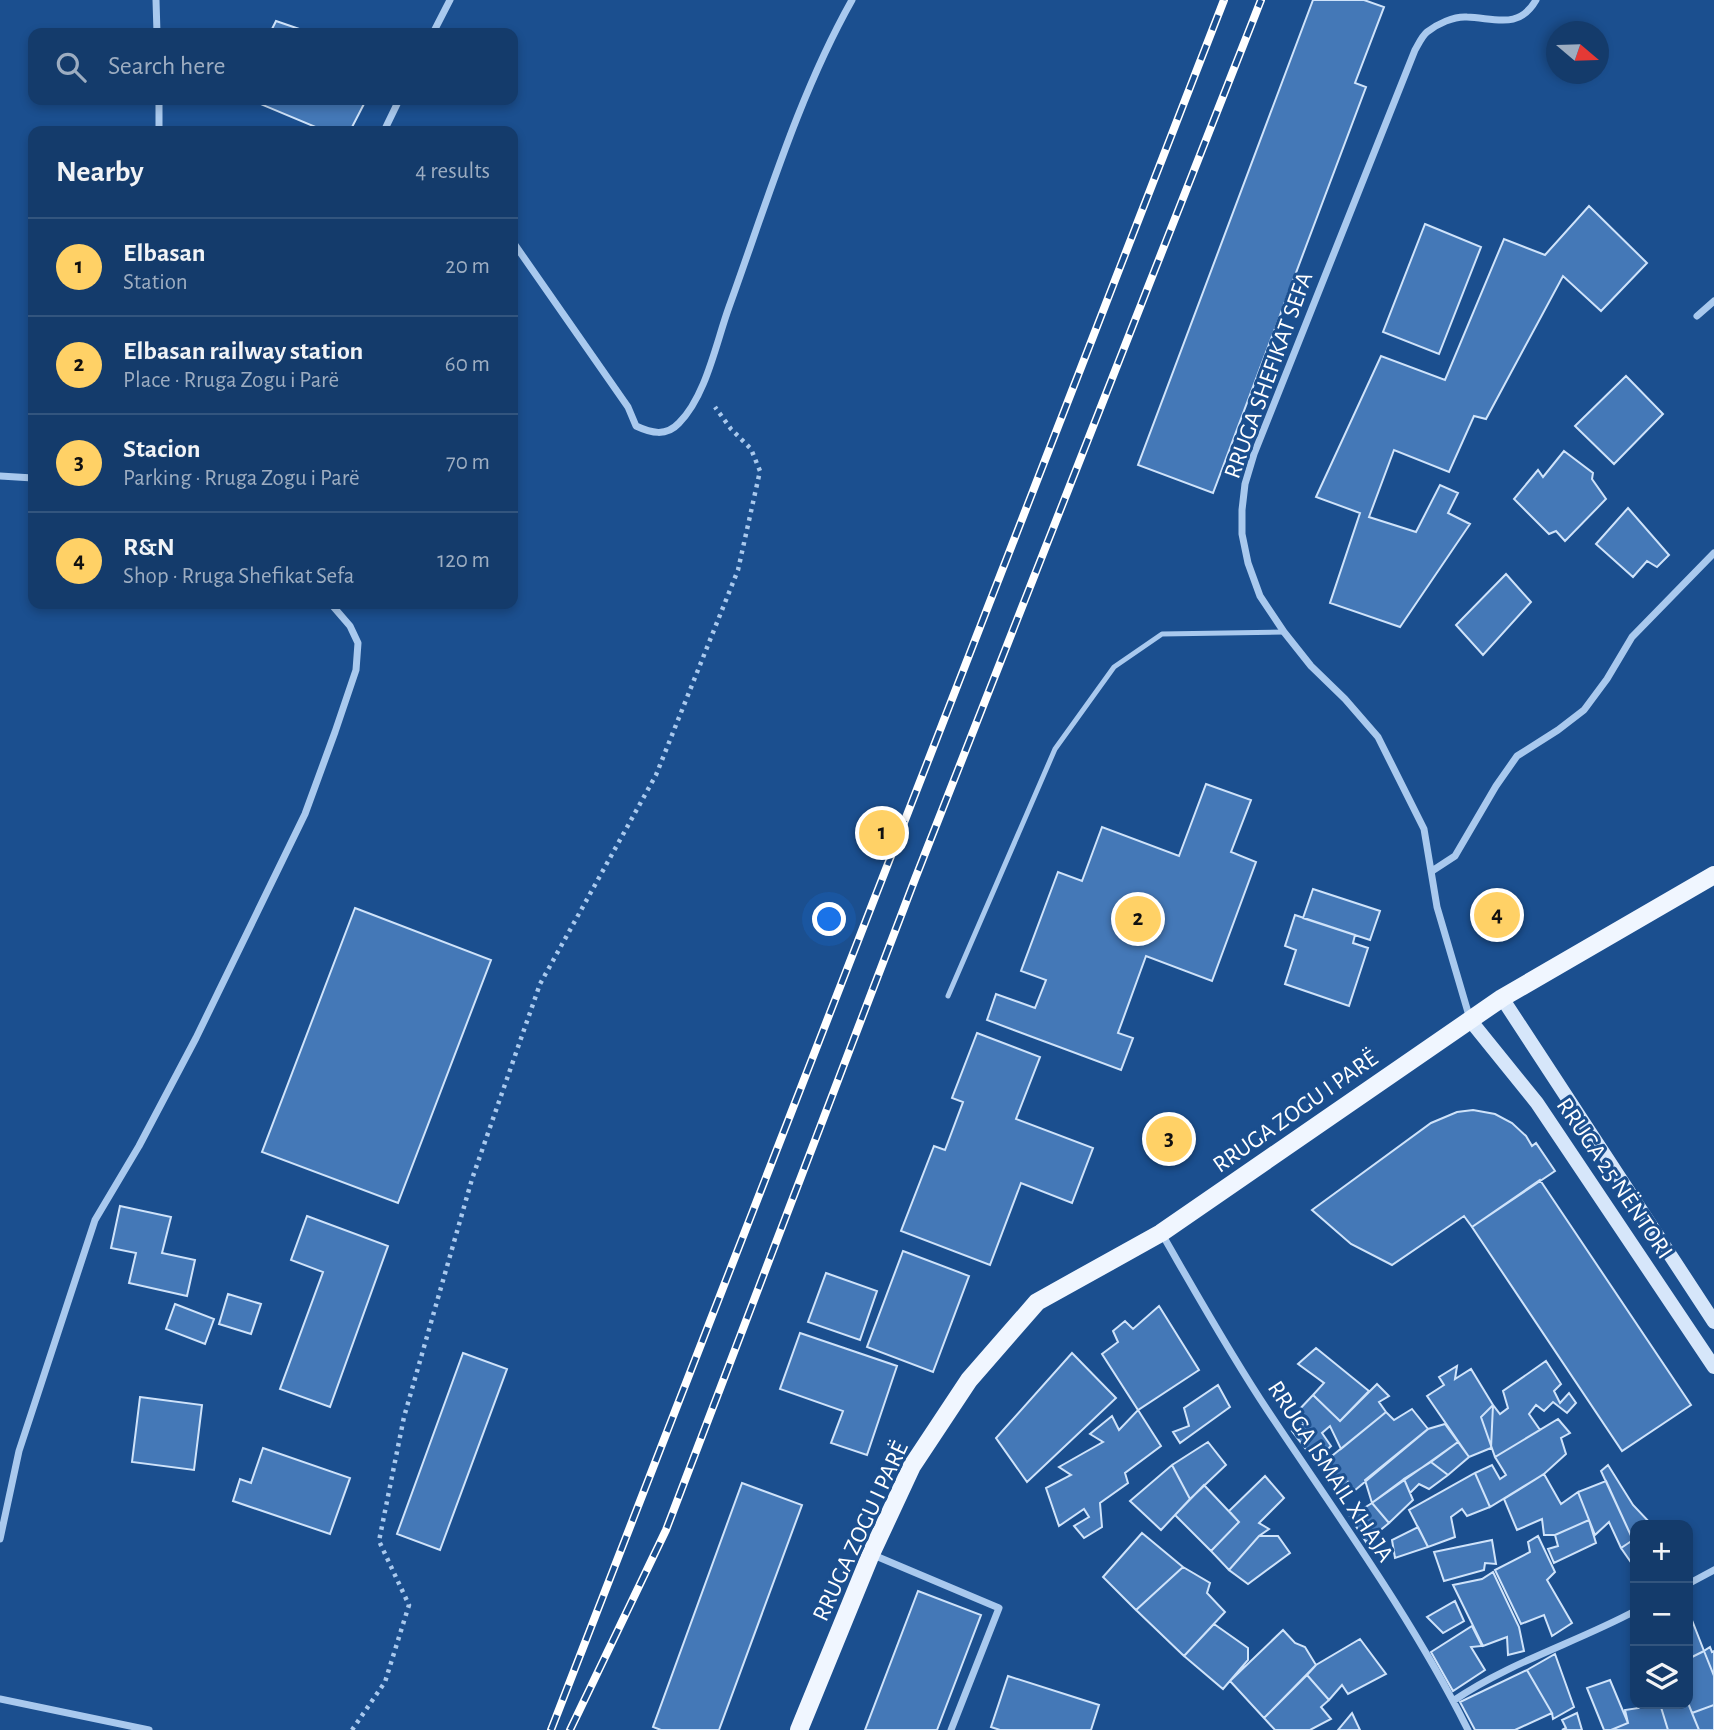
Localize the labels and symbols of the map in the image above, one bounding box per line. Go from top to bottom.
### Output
north arrow [1546,21,1609,84]
street label: RRUGA SHEFIKAT SEFA [1220,269,1317,482]
pin: 1 [859,807,905,859]
pin: 4 [1474,889,1520,941]
pin: 2 [1115,893,1161,945]
your location [812,902,846,936]
street label: RRUGA ZOGU I PARË [1208,1045,1383,1178]
street label: RRUGA 25 NËNTORI [1552,1093,1678,1263]
pin: 3 [1146,1113,1192,1165]
street label: RRUGA ISMAIL XHAJA [1263,1377,1398,1566]
street label: RRUGA ZOGU I PARË [808,1437,913,1625]

